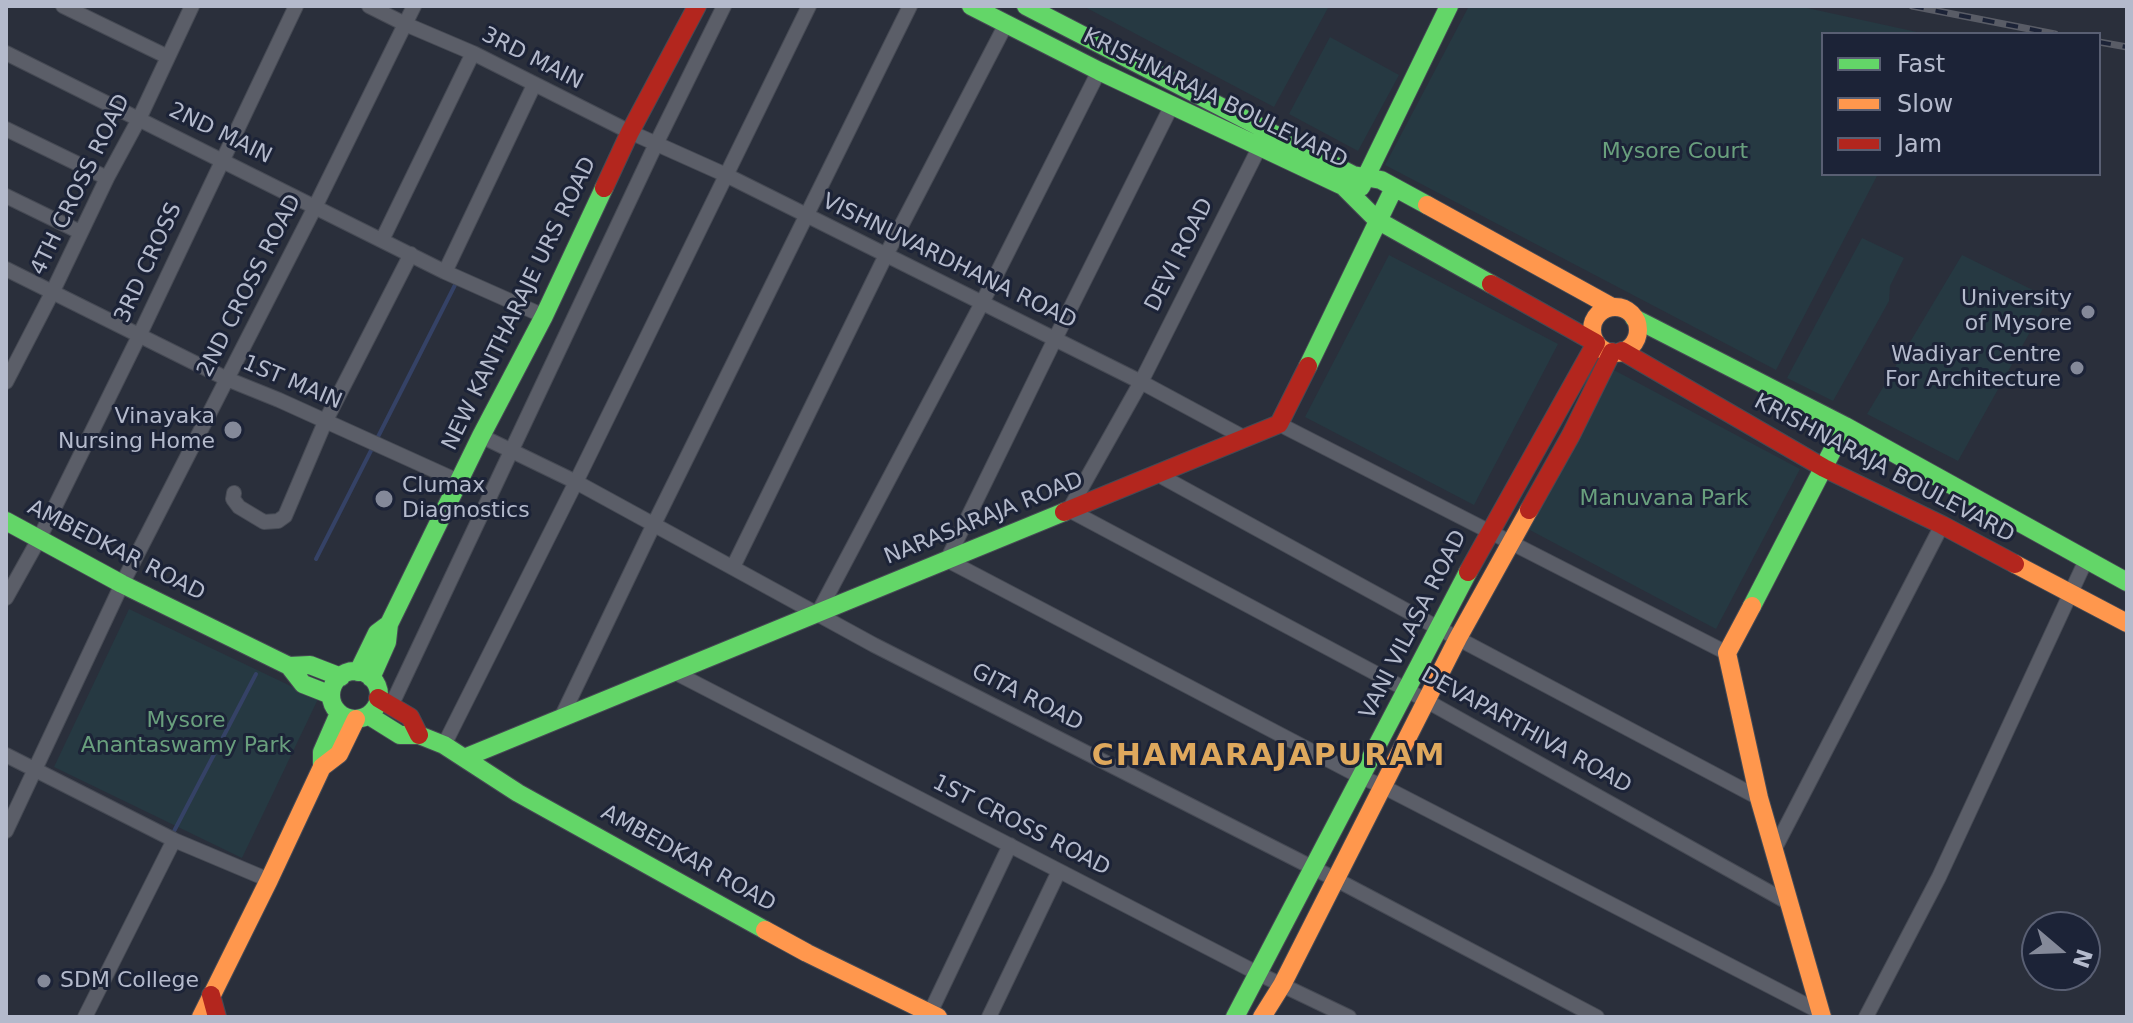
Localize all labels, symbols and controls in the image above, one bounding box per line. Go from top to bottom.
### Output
street label: 3RD MAIN [477,22,587,96]
street label: KRISHNARAJA BOULEVARD [1078,23,1352,175]
legend [1821,32,2101,176]
text: Fast [1897,50,1945,78]
street label: 4TH CROSS ROAD [26,90,136,280]
text: Slow [1897,90,1953,118]
street label: 2ND MAIN [164,98,276,170]
text: Jam [1897,130,1942,158]
park label: Mysore Court [1602,139,1748,165]
street label: NEW KANTHARAJE URS ROAD [437,153,603,455]
street label: VISHNUVARDHANA ROAD [817,189,1081,335]
street label: 2ND CROSS ROAD [193,190,307,382]
street label: DEVI ROAD [1140,194,1220,316]
street label: 3RD CROSS [110,199,188,327]
place label: University of Mysore [1961,286,2072,338]
marker: University of Mysore [2079,303,2097,321]
place label: Wadiyar Centre For Architecture [1885,342,2061,394]
street label: 1ST MAIN [238,350,346,416]
marker: Wadiyar Centre For Architecture [2068,359,2086,377]
street label: KRISHNARAJA BOULEVARD [1749,389,2019,549]
place label: Vinayaka Nursing Home [58,404,215,456]
marker: Vinayaka Nursing Home [222,419,244,441]
street label: NARASARAJA ROAD [881,467,1087,571]
place label: Clumax Diagnostics [402,473,530,524]
park label: Manuvana Park [1580,486,1748,512]
marker: Clumax Diagnostics [373,488,395,510]
street label: AMBEDKAR ROAD [23,495,209,607]
street label: VANI VILASA ROAD [1355,526,1473,724]
street label: GITA ROAD [967,659,1087,737]
street label: DEVAPARTHIVA ROAD [1416,662,1636,800]
park label: Mysore Anantaswamy Park [81,708,291,760]
district label: CHAMARAJAPURAM [1092,739,1446,775]
street label: 1ST CROSS ROAD [928,770,1114,882]
street label: AMBEDKAR ROAD [596,800,780,918]
north arrow [2021,911,2101,991]
text: N [2067,946,2097,971]
place label: SDM College [60,968,199,994]
marker: SDM College [35,972,53,990]

